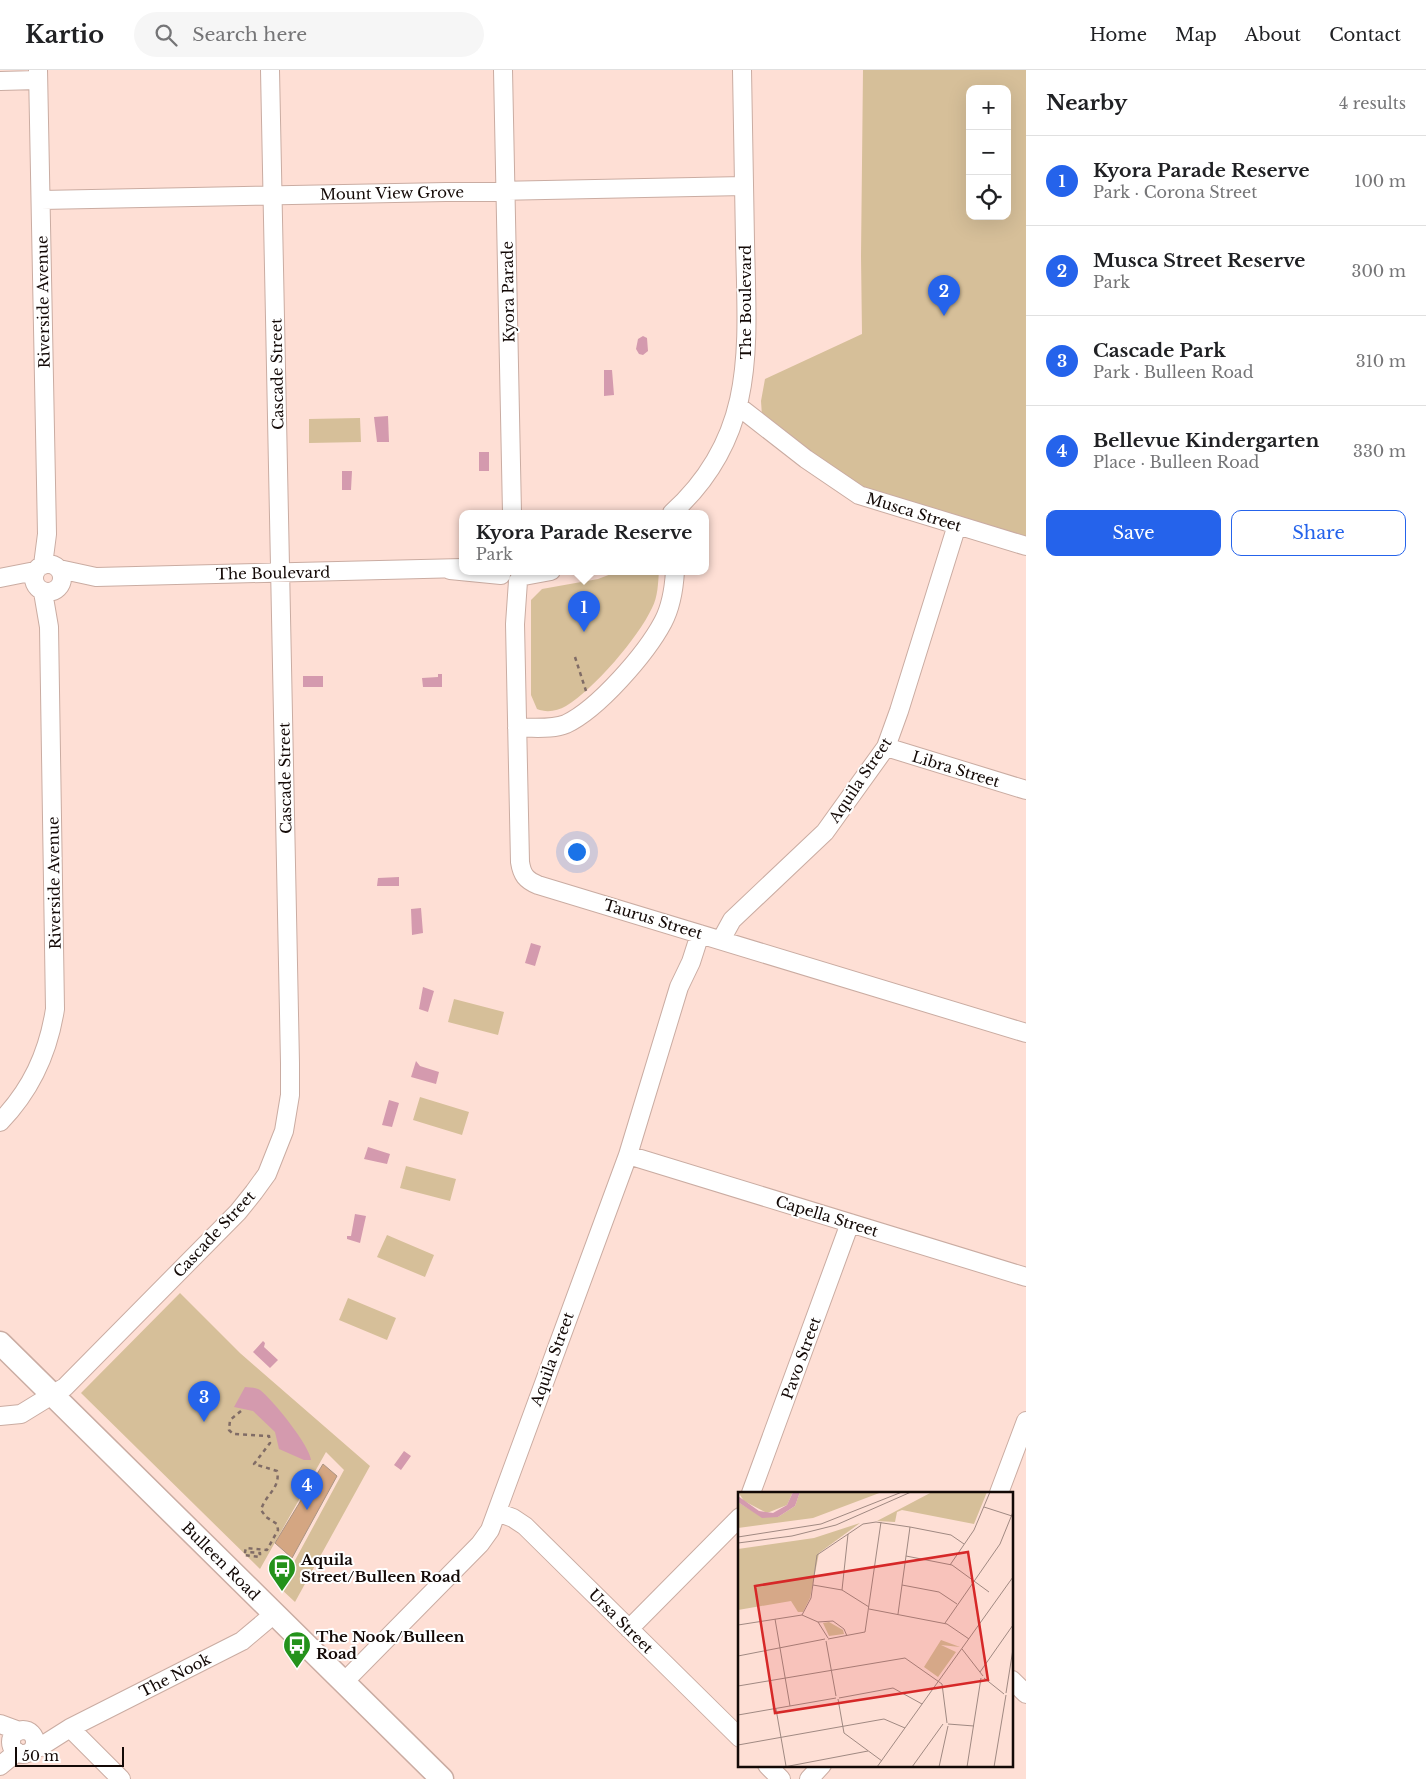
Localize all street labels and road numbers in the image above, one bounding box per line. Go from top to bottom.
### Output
street label: Mount View Grove [320,182,464,204]
street label: Riverside Avenue [32,235,54,369]
street label: Kyora Parade [498,241,518,343]
street label: The Boulevard [736,245,755,359]
street label: Cascade Street [267,318,287,430]
street label: Musca Street [864,489,964,536]
street label: The Boulevard [216,563,330,583]
street label: Cascade Street [275,722,295,834]
street label: Aquila Street [824,733,896,827]
street label: Libra Street [910,747,1002,791]
street label: Riverside Avenue [43,816,65,950]
street label: Taurus Street [601,895,705,943]
street label: Cascade Street [169,1186,259,1281]
street label: Capella Street [773,1191,881,1241]
street label: Aquila Street [526,1309,578,1410]
street label: Pavo Street [777,1314,825,1402]
street label: Bulleen Road [178,1518,264,1604]
street label: Ursa Street [585,1585,658,1658]
street label: The Nook [136,1649,214,1701]

